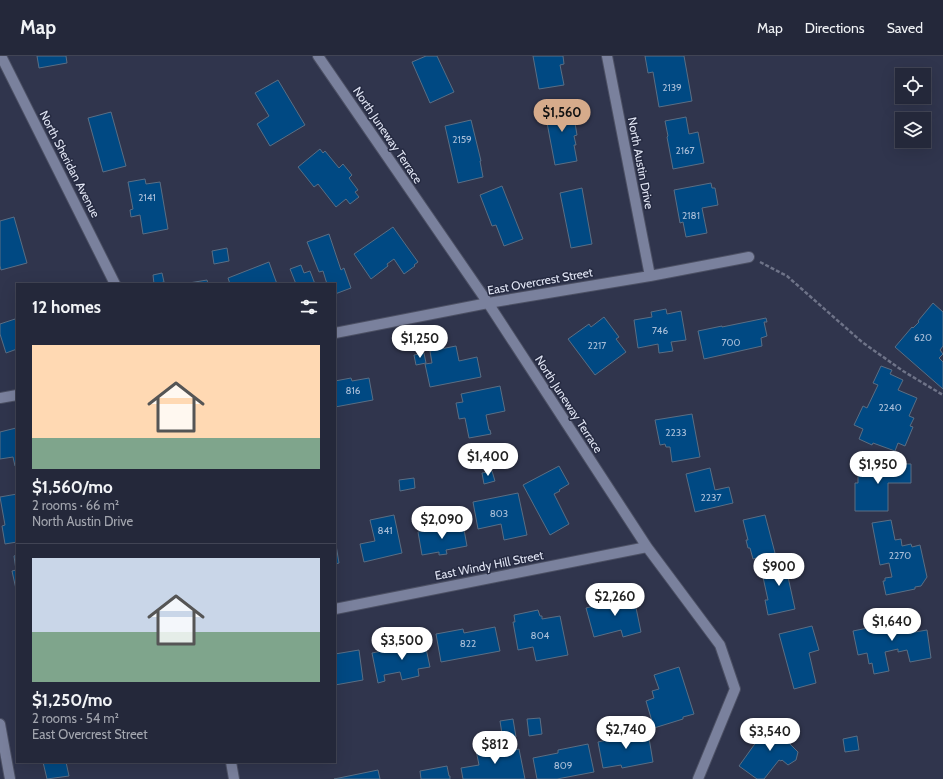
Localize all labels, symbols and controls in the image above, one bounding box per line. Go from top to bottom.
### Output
text: Map [20,16,56,39]
text: Map [757,19,783,37]
text: Directions [805,19,865,37]
text: Saved [887,19,923,37]
map controls [895,68,931,148]
button: locate [895,68,931,104]
house number: 2139 [662,81,682,94]
street label: North Juneway Terrace [350,84,426,186]
pin: $1,560 [529,99,595,133]
text: $1,560 [543,104,581,120]
street label: North Sheridan Avenue [37,108,103,220]
button: layers [895,112,931,148]
street label: North Austin Drive [625,116,657,210]
house number: 2159 [452,133,472,146]
house number: 2167 [675,144,695,157]
house number: 2141 [138,191,156,204]
house number: 2181 [682,209,700,222]
street label: East Overcrest Street [486,264,594,298]
icon: filters [298,296,320,318]
text: 12 homes [32,297,101,317]
house number: 746 [652,324,668,337]
pin: $1,250 [387,325,453,359]
text: $1,250 [401,330,439,346]
house number: 620 [914,331,932,344]
house number: 700 [722,336,740,349]
house number: 2217 [588,339,606,352]
street label: North Juneway Terrace [532,352,606,456]
icon: home [140,371,212,443]
house number: 816 [345,384,361,397]
house number: 2240 [878,401,902,414]
house number: 2233 [665,426,687,439]
pin: $1,400 [455,443,521,477]
text: $1,400 [467,448,509,464]
pin: $1,950 [845,451,911,485]
text: $1,950 [859,456,897,472]
text: $1,560/mo [32,477,113,497]
house number: 2237 [701,491,721,504]
text: 2 rooms · 66 m² [32,497,119,513]
pin: $2,090 [409,506,475,540]
house number: 803 [490,507,508,520]
text: $2,090 [421,511,463,527]
text: North Austin Drive [32,513,133,529]
house number: 841 [377,524,393,537]
street label: East Windy Hill Street [433,547,545,583]
house number: 2270 [889,549,911,562]
pin: $900 [755,553,803,587]
text: $900 [762,558,796,574]
pin: $2,260 [582,583,648,617]
icon: home [140,584,212,656]
text: $2,260 [595,588,635,604]
pin: $1,640 [859,608,925,642]
text: $1,640 [872,613,912,629]
pin: $3,500 [369,627,435,661]
house number: 804 [531,629,550,642]
text: $3,500 [381,632,423,648]
house number: 822 [460,637,476,650]
text: $1,250/mo [32,690,112,710]
text: 2 rooms · 54 m² [32,710,119,726]
pin: $2,740 [593,716,659,750]
pin: $3,540 [737,718,803,752]
text: $2,740 [606,721,646,737]
text: $3,540 [749,723,791,739]
text: East Overcrest Street [32,726,148,742]
pin: $812 [471,731,519,765]
text: $812 [481,736,509,752]
house number: 809 [554,759,573,772]

